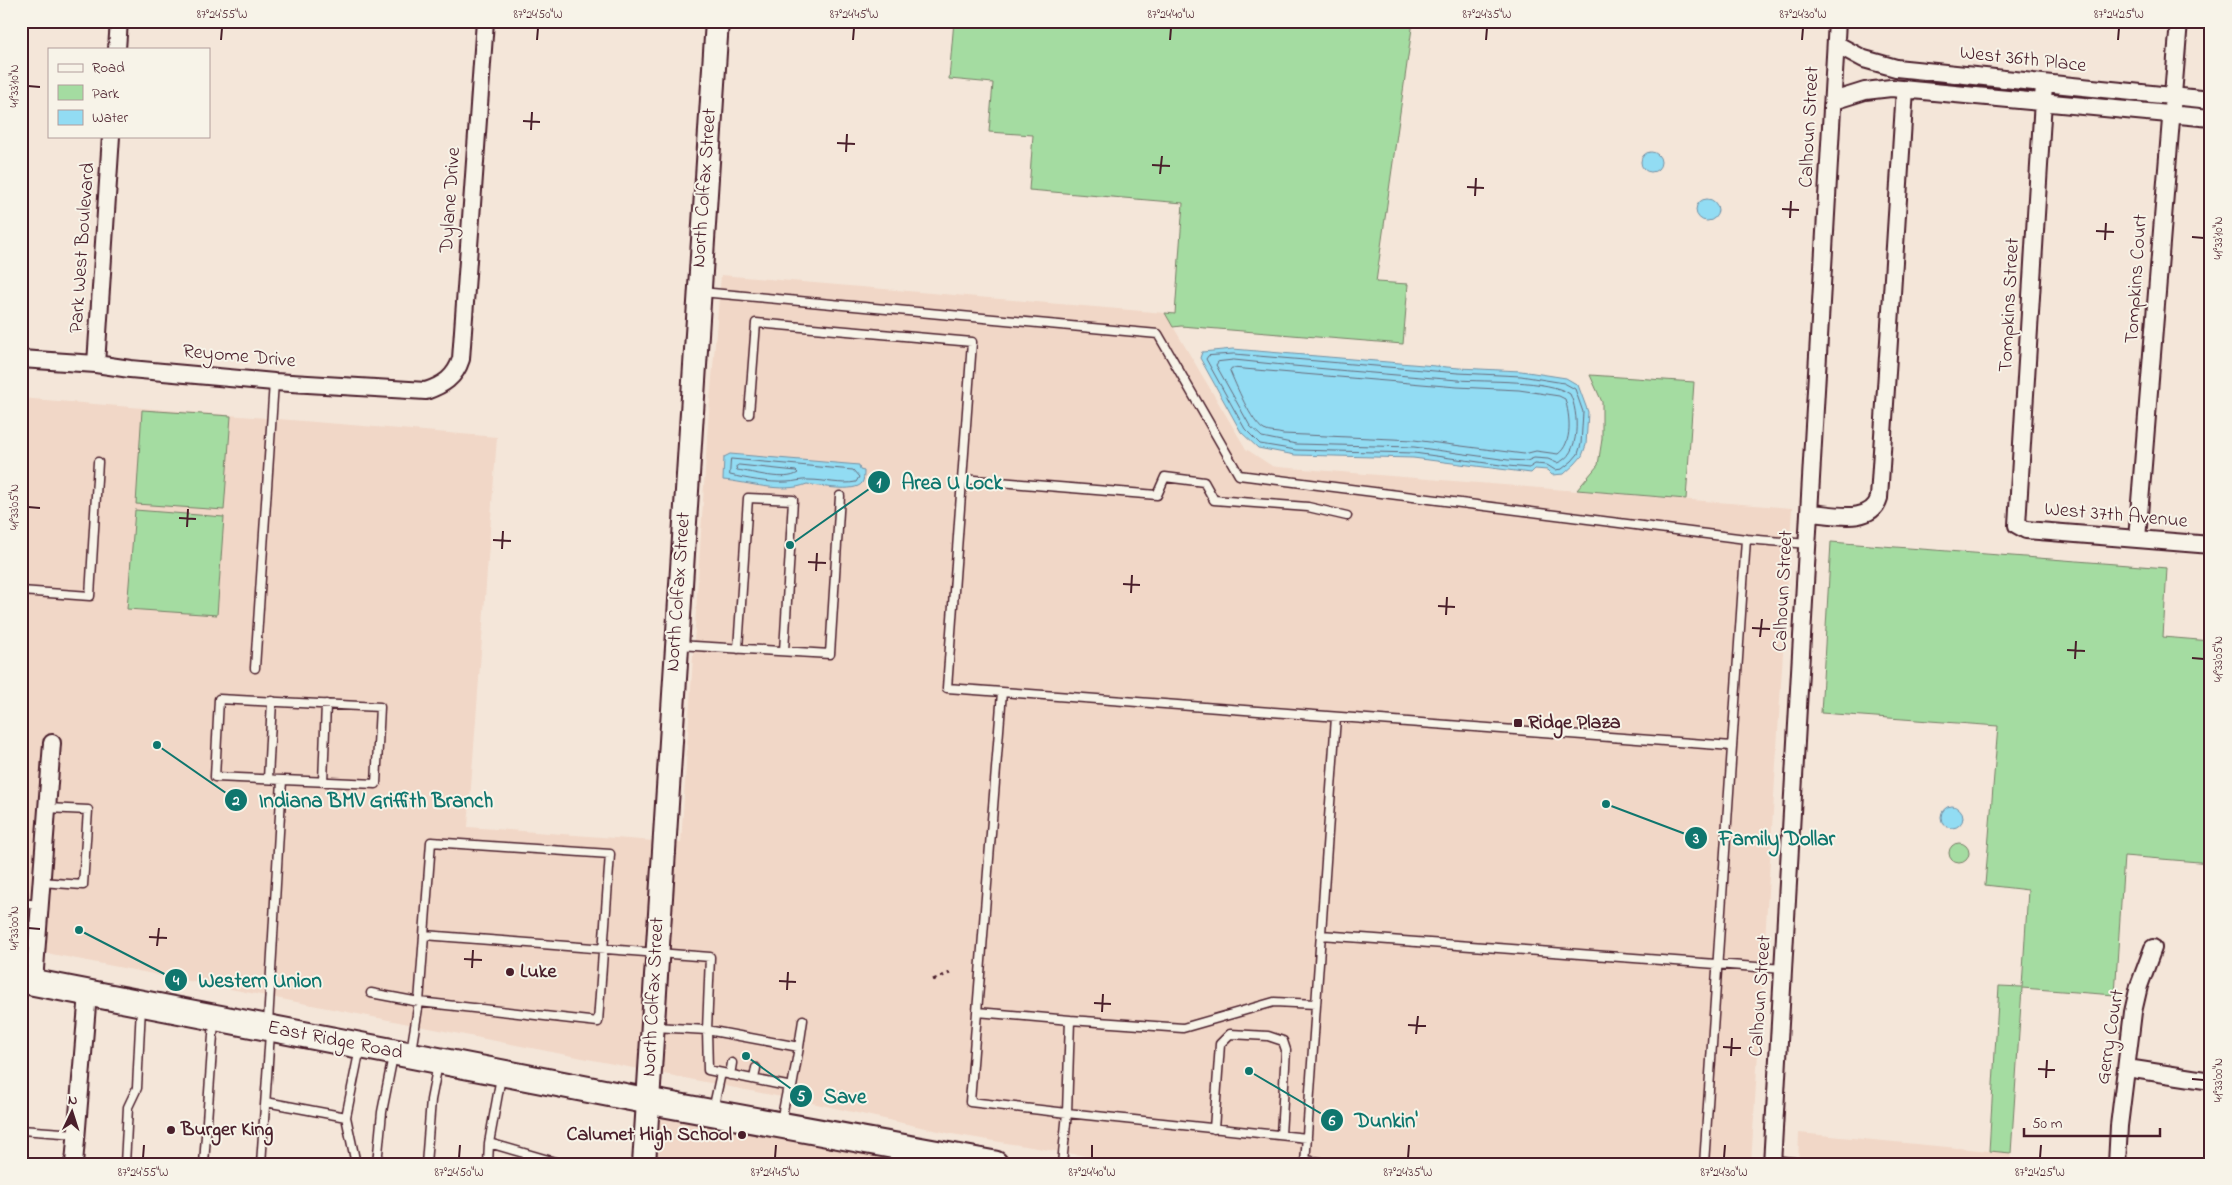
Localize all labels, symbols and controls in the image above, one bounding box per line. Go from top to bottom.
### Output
text: 87°24'55"W [197,6,247,24]
text: 87°24'50"W [514,6,562,24]
text: 87°24'45"W [830,6,878,24]
text: 87°24'40"W [1147,6,1195,24]
text: 87°24'35"W [1463,6,1511,24]
text: 87°24'30"W [1779,6,1827,24]
text: 87°24'25"W [2094,6,2144,24]
street label: West 36th Place [1958,39,2088,81]
legend [48,48,210,138]
text: Road [92,57,125,79]
text: 41°33'10"N [6,64,24,108]
street label: Calhoun Street [1792,65,1828,189]
text: Park [92,83,120,105]
text: Water [92,107,128,129]
street label: North Colfax Street [685,107,725,269]
street label: Dylane Drive [433,146,469,255]
street label: Park West Boulevard [63,162,103,334]
street label: Tompkins Court [2118,213,2156,345]
text: 41°33'10"N [2210,216,2228,260]
street label: Tompkins Street [1992,237,2028,373]
street label: Reyome Drive [181,338,297,376]
callout: Area U Lock [866,464,1012,500]
text: Area U Lock [901,469,1003,499]
text: 1 [877,472,882,494]
text: 41°33'05"N [6,484,24,530]
street label: West 37th Avenue [2043,495,2189,537]
street label: North Colfax Street [659,511,699,673]
street label: Calhoun Street [1766,529,1802,653]
text: 41°33'05"N [2210,636,2228,682]
place label: Ridge Plaza [1528,709,1621,739]
marker: Ridge Plaza [1512,717,1524,729]
callout: Indiana BMV Griffith Branch [224,782,503,818]
text: Indiana BMV Griffith Branch [259,787,493,817]
text: 2 [231,790,240,812]
callout: Family Dollar [1684,820,1845,856]
text: Family Dollar [1718,825,1836,857]
text: 3 [1692,828,1699,850]
text: 41°33'00"N [6,906,24,950]
street label: North Colfax Street [635,916,673,1078]
street label: Calhoun Street [1742,934,1780,1058]
place label: Luke [520,958,558,987]
callout: Western Union [164,962,332,998]
marker: Luke [504,966,516,978]
text: Western Union [198,967,322,997]
text: 4 [172,970,180,992]
street label: Gerry Court [2089,987,2133,1087]
street label: East Ridge Road [265,1014,405,1069]
text: 41°33'00"N [2210,1058,2228,1102]
callout: Save [789,1078,877,1114]
text: Save [824,1083,867,1113]
text: 5 [797,1086,806,1108]
north arrow [48,1088,98,1138]
text: N [67,1090,78,1111]
callout: Dunkin' [1319,1102,1427,1138]
scale bar [2024,1105,2161,1137]
text: Dunkin' [1353,1107,1418,1137]
text: 6 [1328,1110,1336,1132]
text: 50 m [2032,1113,2063,1135]
place label: Burger King [180,1116,273,1146]
place label: Calumet High School [567,1121,732,1151]
marker: Burger King [165,1124,177,1136]
marker: Calumet High School [736,1129,748,1141]
text: 87°24'55"W [118,1164,168,1182]
text: 87°24'50"W [435,1164,483,1182]
text: 87°24'45"W [751,1164,799,1182]
text: 87°24'40"W [1068,1164,1116,1182]
text: 87°24'35"W [1384,1164,1432,1182]
text: 87°24'30"W [1700,1164,1748,1182]
text: 87°24'25"W [2015,1164,2065,1182]

